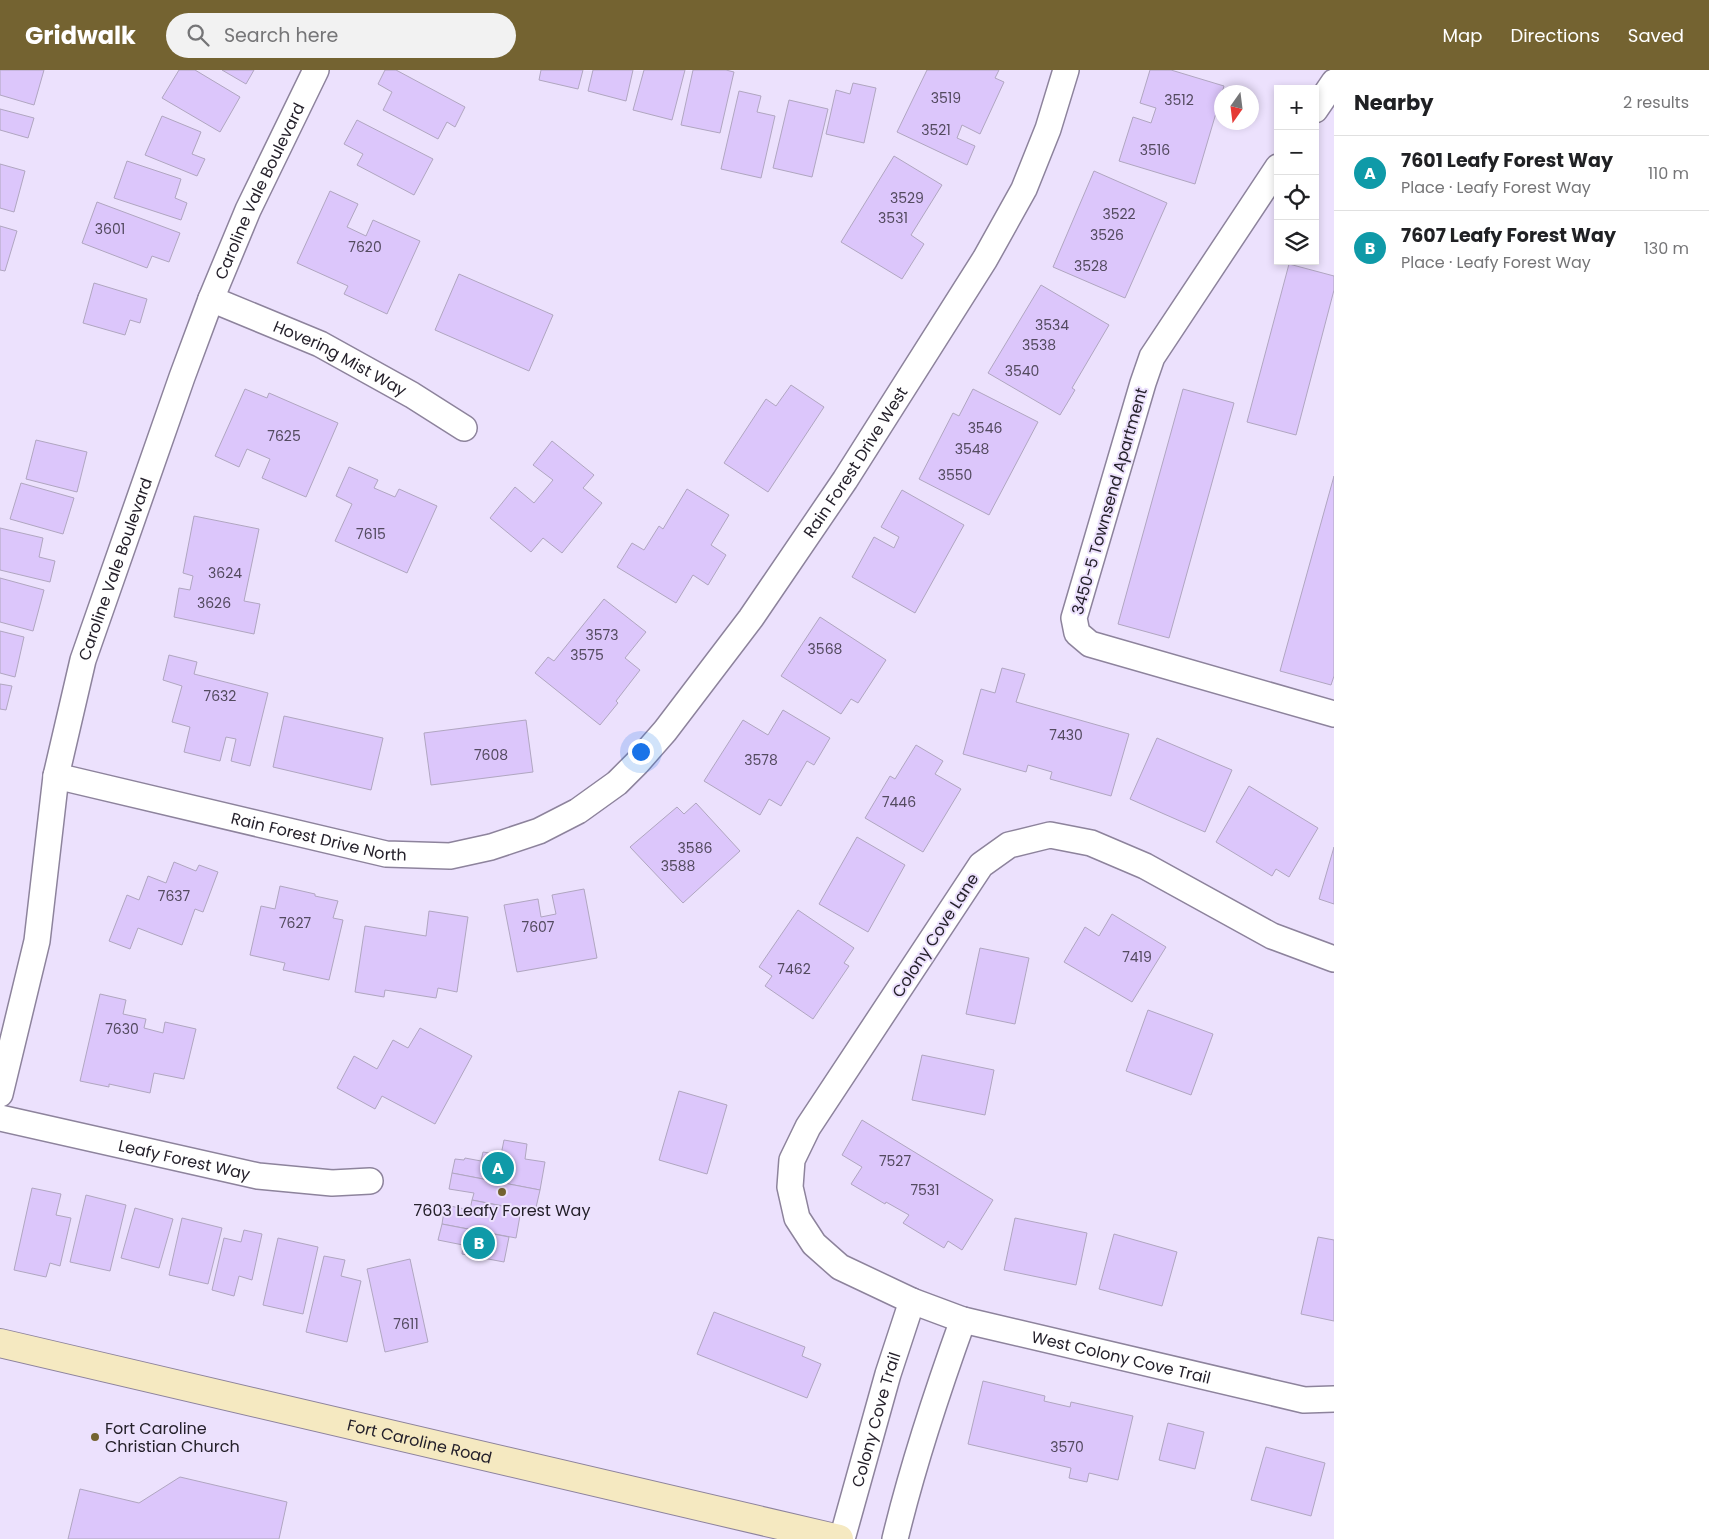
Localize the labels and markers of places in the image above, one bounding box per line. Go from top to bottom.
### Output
pin: A [482,1149,514,1187]
marker: 7603 Leafy Forest Way [496,1186,508,1198]
place label: 7603 Leafy Forest Way [414,1199,590,1222]
pin: B [463,1224,495,1262]
place label: Fort Caroline Christian Church [105,1417,240,1458]
marker: Fort Caroline Christian Church [89,1431,101,1443]

